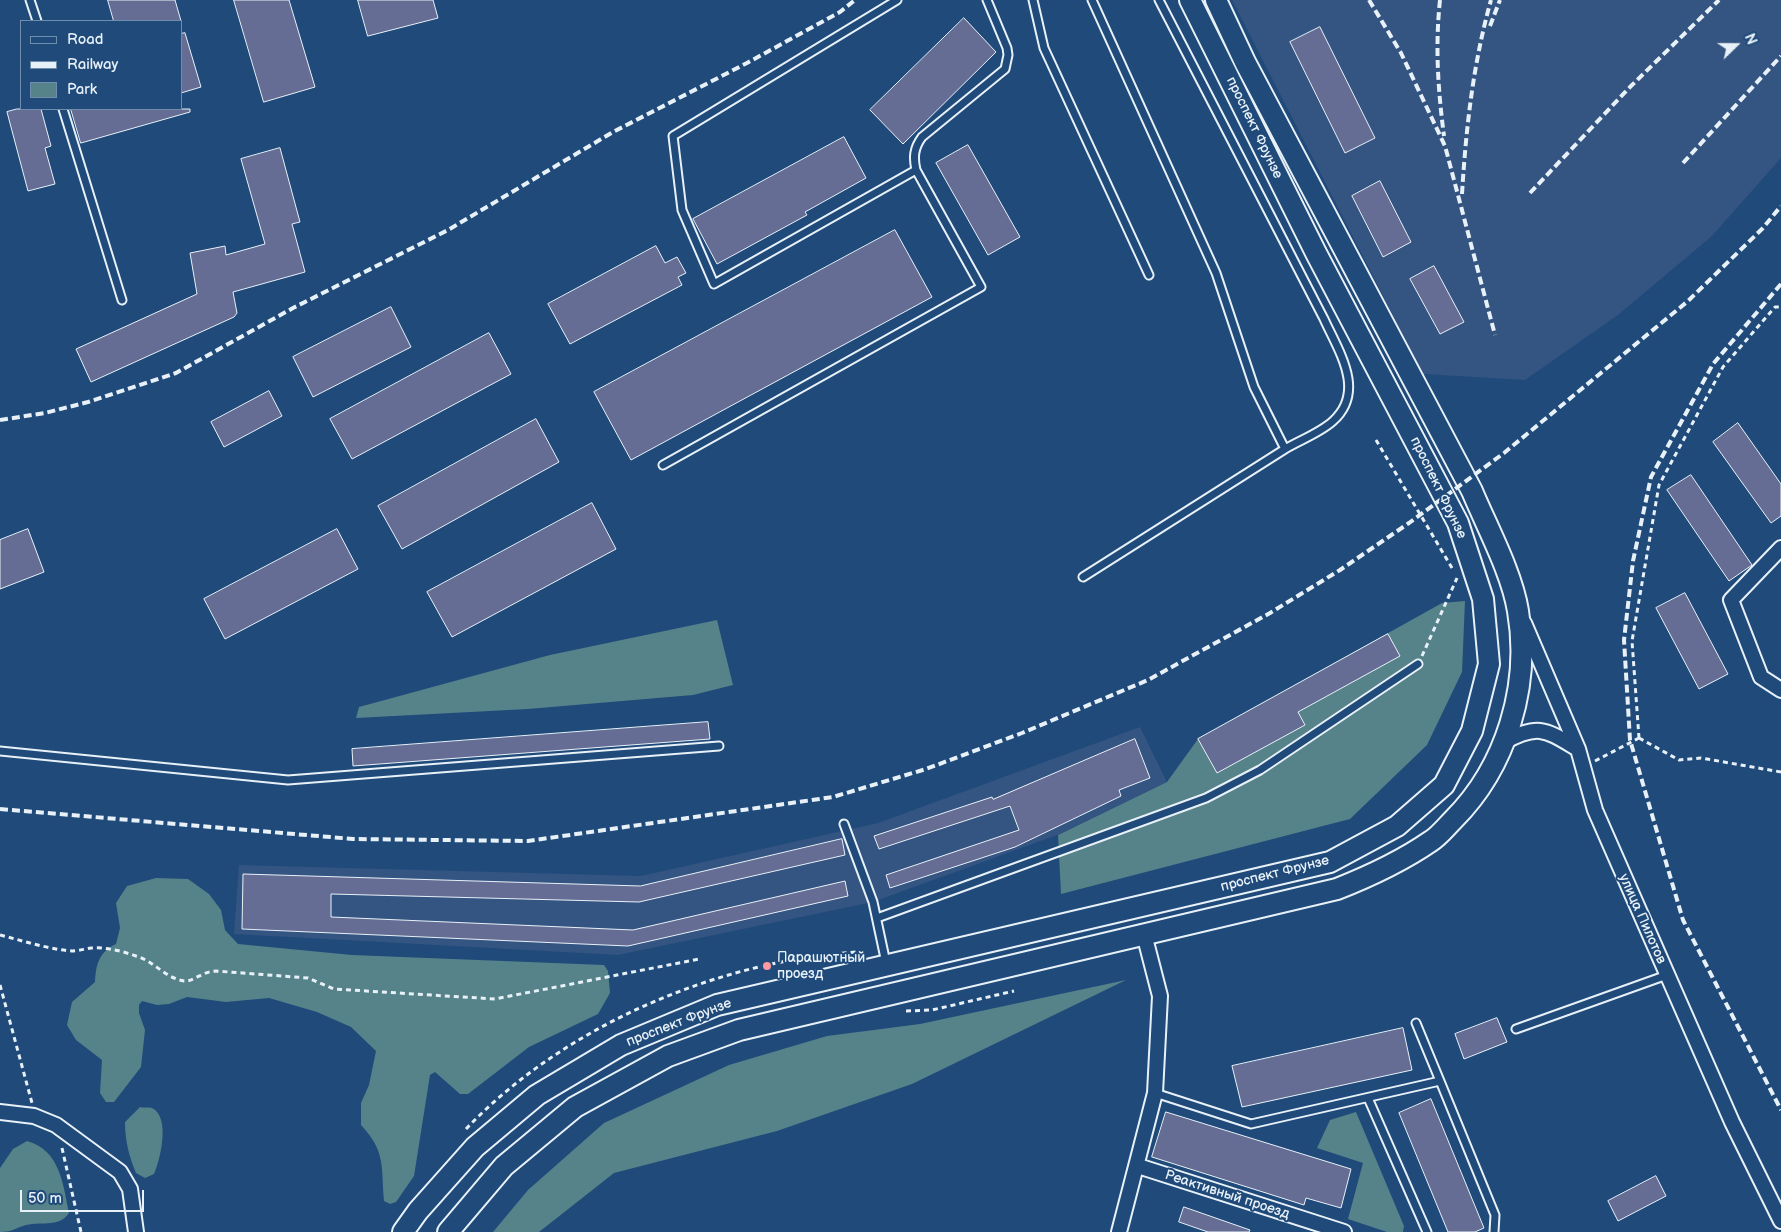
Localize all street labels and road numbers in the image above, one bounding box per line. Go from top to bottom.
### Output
street label: проспект Фрунзе [1222,74,1286,182]
street label: проспект Фрунзе [1406,434,1470,542]
street label: проспект Фрунзе [1219,852,1331,896]
street label: улица Пилотов [1615,871,1669,967]
street label: проспект Фрунзе [624,995,734,1051]
street label: Реактивный проезд [1163,1167,1291,1223]

